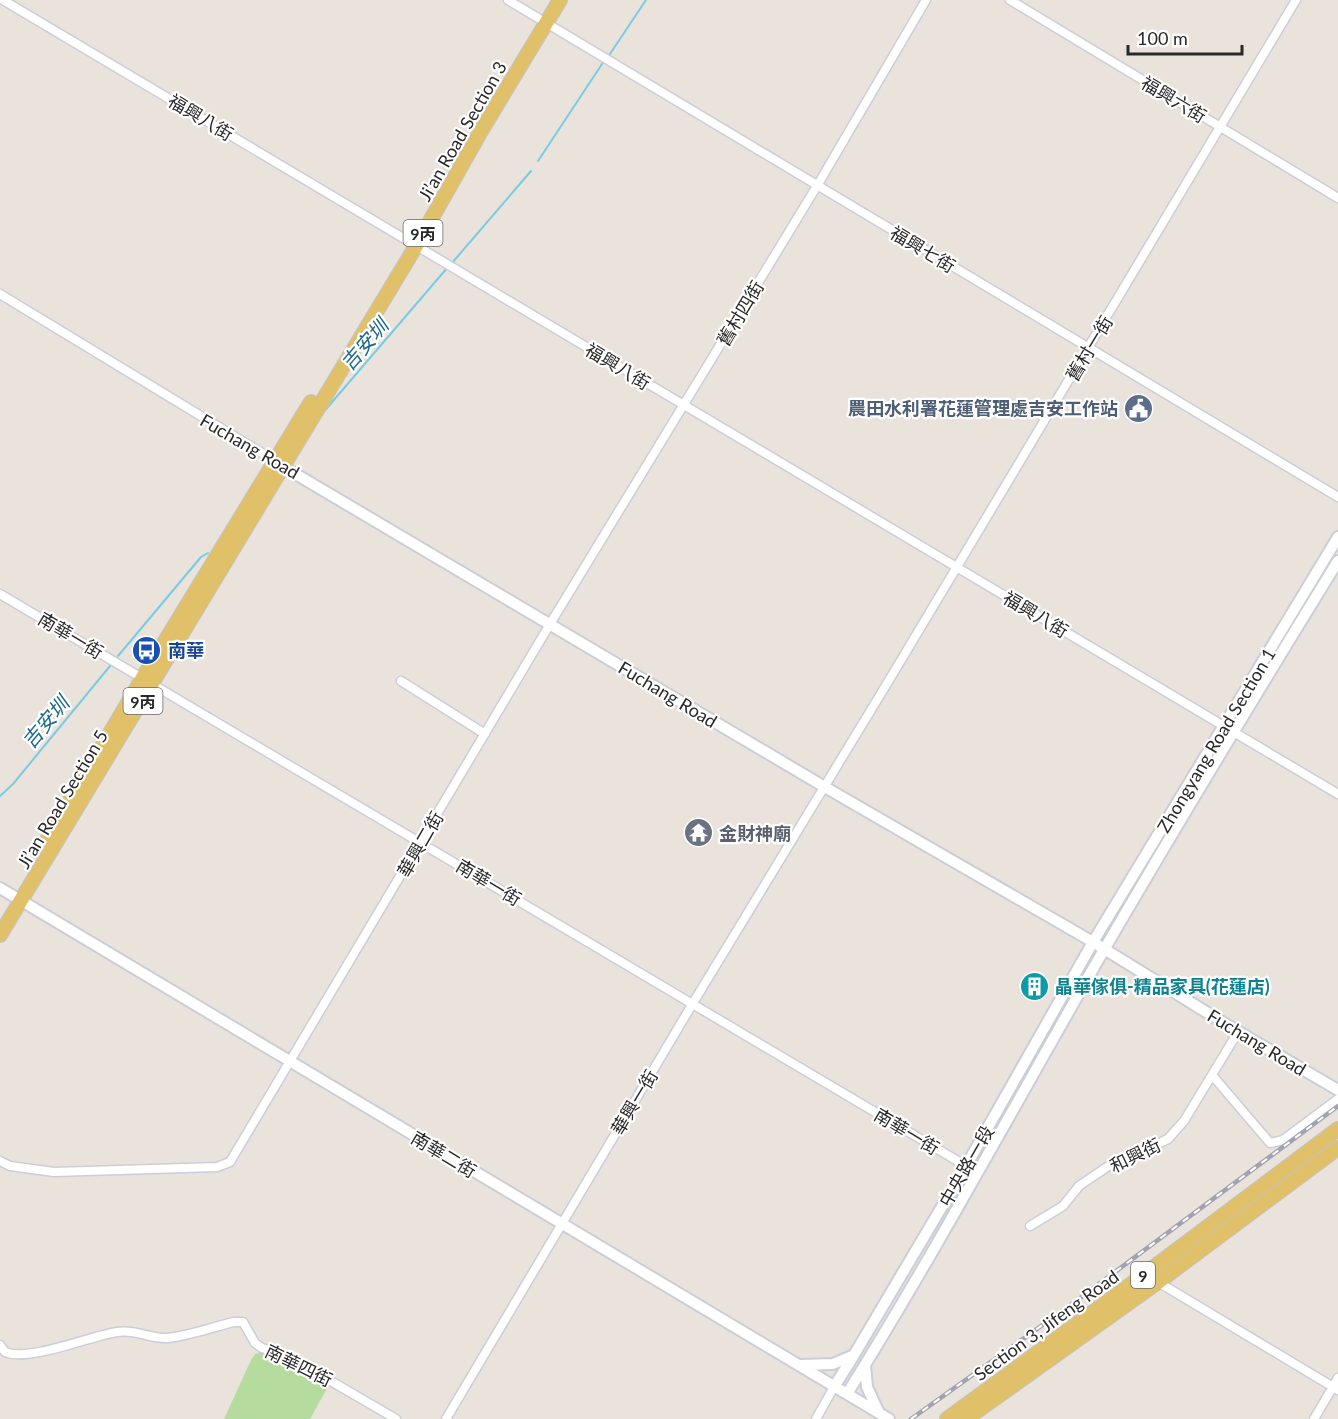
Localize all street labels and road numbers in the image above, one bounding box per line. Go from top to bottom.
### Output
street label: Ji’an Road Section 3 [413,57,511,205]
street label: 福興六街 [1137,71,1211,127]
street label: 福興八街 [164,89,238,145]
road number: 9丙 [404,220,442,246]
street label: 福興七街 [886,221,960,277]
street label: 舊村四街 [712,276,768,350]
street label: 舊村一街 [1061,311,1117,385]
street label: 福興八街 [581,338,655,394]
street label: Fuchang Road [196,409,304,483]
street label: 福興八街 [999,586,1073,642]
street label: 南華一街 [34,607,108,663]
street label: Zhongyang Road Section 1 [1152,644,1280,836]
street label: Fuchang Road [615,656,721,732]
road number: 9丙 [124,688,162,714]
street label: Ji’an Road Section 5 [12,726,112,872]
street label: 華興二街 [392,807,448,881]
street label: 南華一街 [452,854,526,910]
street label: Fuchang Road [1204,1004,1310,1080]
street label: 華興一街 [606,1065,662,1139]
street label: 南華一街 [870,1103,944,1159]
street label: 中央路一段 [934,1122,998,1210]
street label: 南華二街 [407,1126,481,1182]
street label: 和興街 [1106,1133,1164,1177]
road number: 9 [1131,1262,1155,1288]
street label: Section 3, Jifeng Road [969,1265,1123,1385]
street label: 南華四街 [262,1339,336,1391]

